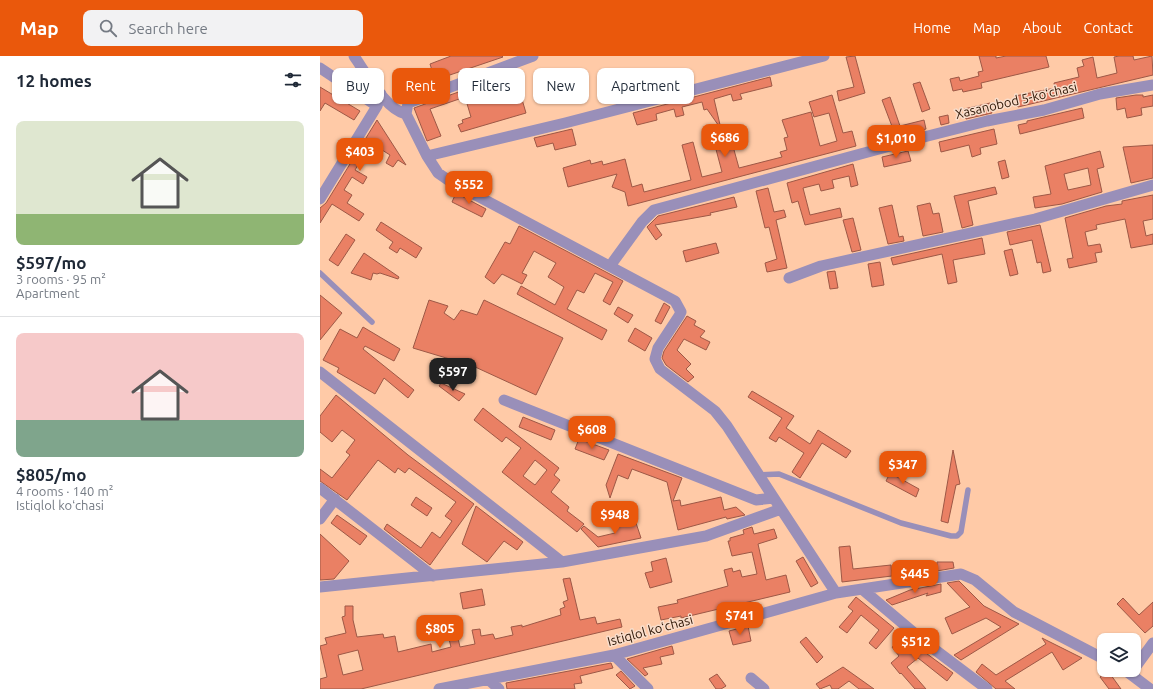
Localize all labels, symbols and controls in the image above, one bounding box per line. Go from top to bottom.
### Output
search box [83,10,363,46]
text: Map [20,17,59,39]
icon: search [97,17,119,39]
text: Search here [129,20,208,37]
text: Home [913,20,951,36]
text: Map [973,20,1001,36]
text: About [1023,20,1062,36]
text: Contact [1084,20,1133,36]
chip: Buy [332,68,384,104]
chip: Rent [392,68,450,104]
chip: Filters [458,68,525,104]
chip: New [533,68,589,104]
chip: Apartment [597,68,694,104]
icon: filters [282,69,304,91]
text: 12 homes [16,71,92,90]
street label: Xasanobod 5-koʻchasi [954,79,1078,121]
pin: $686 [701,124,749,158]
pin: $1,010 [863,125,929,159]
text: $686 [710,130,740,144]
text: $1,010 [876,131,916,145]
pin: $403 [336,138,384,172]
text: $403 [345,144,375,158]
icon: home [124,147,196,219]
pin: $552 [445,171,493,205]
text: $552 [454,177,484,191]
text: $597/mo [16,253,86,272]
text: 3 rooms · 95 m² [16,272,106,286]
text: Apartment [16,286,80,300]
pin: $597 [429,358,477,392]
icon: home [124,359,196,431]
text: $597 [438,364,468,378]
pin: $608 [568,416,616,450]
text: $608 [577,422,607,436]
pin: $347 [879,451,927,485]
text: $347 [888,457,918,471]
text: $805/mo [16,465,86,484]
text: 4 rooms · 140 m² [16,484,113,498]
text: Istiqlol koʻchasi [16,498,104,512]
pin: $948 [591,501,639,535]
text: $948 [600,507,630,521]
pin: $445 [891,560,939,594]
text: $445 [900,566,930,580]
pin: $741 [716,602,764,636]
text: $741 [725,608,755,622]
street label: Istiqlol koʻchasi [606,612,694,648]
pin: $805 [416,615,464,649]
text: $805 [425,621,455,635]
pin: $512 [892,628,940,662]
map controls [1097,633,1141,677]
button: layers [1097,633,1141,677]
text: $512 [901,634,931,648]

